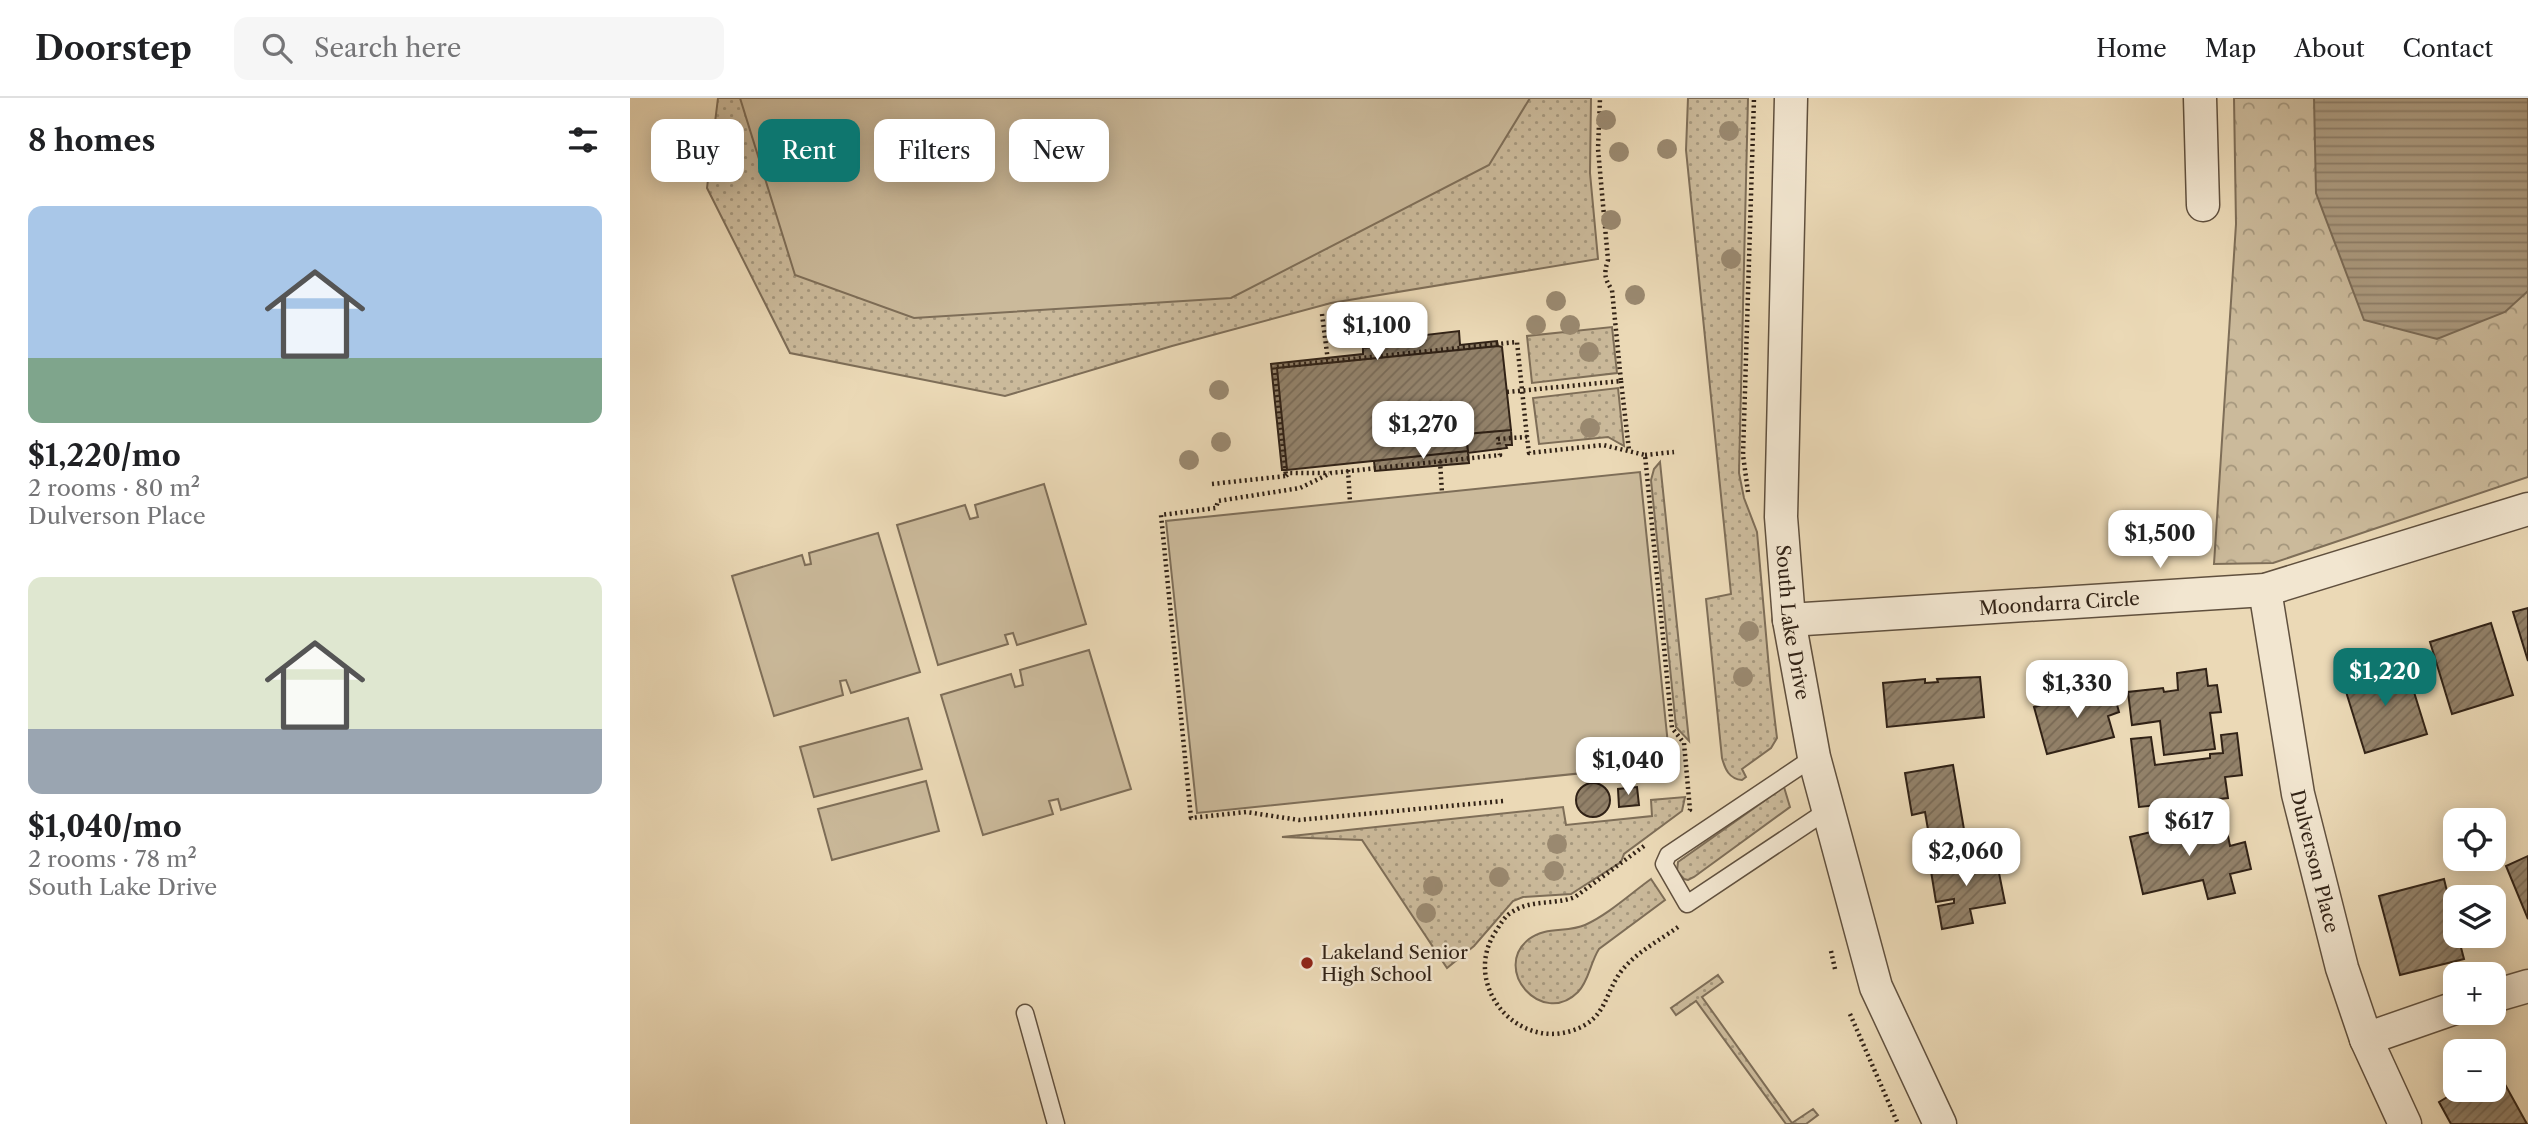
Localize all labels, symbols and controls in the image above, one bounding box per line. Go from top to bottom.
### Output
search box [234,17,724,80]
text: Doorstep [35,28,192,69]
icon: search [258,29,296,67]
text: Search here [314,32,461,64]
text: Home [2096,34,2167,63]
text: Map [2205,34,2256,63]
text: About [2294,34,2365,63]
text: Contact [2403,34,2493,63]
chip: Buy [651,119,744,182]
chip: Rent [758,119,860,182]
chip: Filters [874,119,995,182]
chip: New [1009,119,1109,182]
icon: filters [564,121,602,159]
text: 8 homes [28,122,155,159]
icon: home [252,251,378,377]
pin: $1,100 [1320,302,1434,362]
text: $1,100 [1343,311,1411,339]
pin: $1,270 [1366,402,1480,461]
text: $1,270 [1388,410,1458,438]
text: $1,220/mo [28,437,181,474]
text: 2 rooms · 80 m² [28,474,200,502]
text: Dulverson Place [28,502,206,530]
pin: $1,500 [2103,510,2217,570]
text: $1,500 [2124,519,2196,547]
street label: South Lake Drive [1772,544,1815,701]
street label: Moondarra Circle [1978,586,2140,619]
icon: home [252,622,378,748]
pin: $1,220 [2328,648,2442,708]
text: $1,220 [2349,657,2421,685]
pin: $1,330 [2020,660,2134,720]
text: $1,330 [2042,669,2112,697]
pin: $1,040 [1571,738,1685,797]
text: $1,040 [1592,746,1664,774]
street label: Dulverson Place [2286,787,2344,935]
pin: $617 [2148,798,2230,858]
text: $617 [2165,807,2213,835]
text: $1,040/mo [28,808,182,845]
map controls [2443,808,2506,1102]
button: locate [2443,808,2506,871]
pin: $2,060 [1909,828,2023,888]
text: $2,060 [1928,837,2004,865]
text: 2 rooms · 78 m² [28,845,197,873]
text: South Lake Drive [28,873,217,901]
button: layers [2443,885,2506,948]
place label: Lakeland Senior High School [1321,941,1468,986]
marker: Lakeland Senior High School [1299,955,1315,971]
button: + [2443,962,2506,1025]
button: − [2443,1039,2506,1102]

